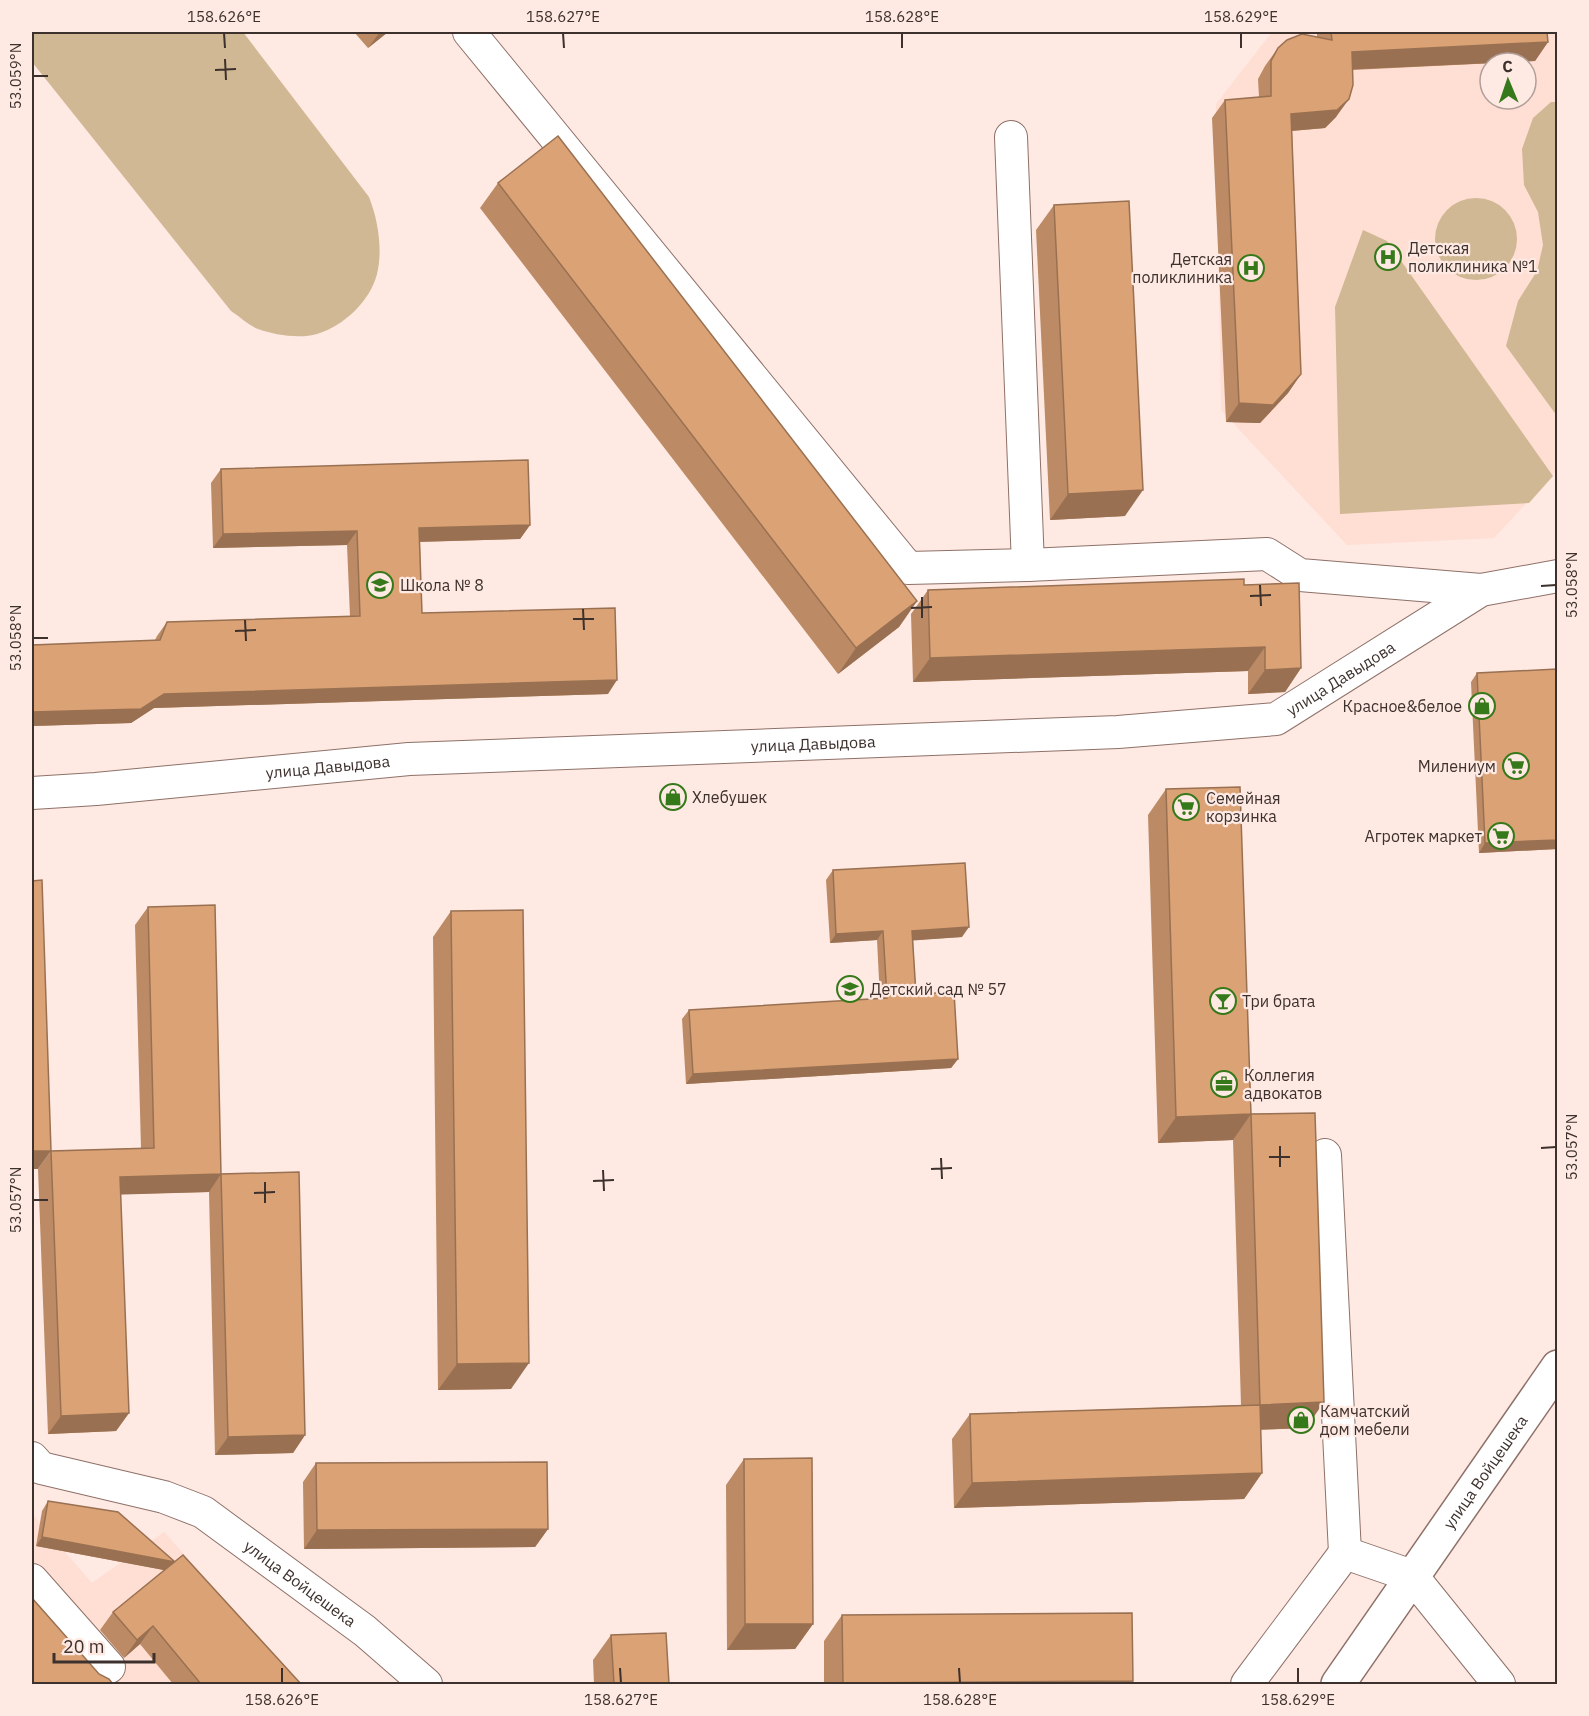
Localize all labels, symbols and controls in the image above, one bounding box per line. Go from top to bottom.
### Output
text: 158.626°E [187,7,261,26]
text: 158.627°E [526,7,600,26]
text: 158.628°E [865,7,939,26]
text: 158.629°E [1204,7,1278,26]
text: 53.059°N [6,43,25,109]
north arrow [1478,51,1538,111]
text: С [1502,56,1513,76]
place label: Детская поликлиника №1 [1408,238,1538,276]
hospital icon: Детская поликлиника №1 [1373,242,1403,272]
place label: Детская поликлиника [1132,249,1232,287]
hospital icon: Детская поликлиника [1236,253,1266,283]
text: 53.058°N [1562,552,1581,618]
school or university icon: Школа № 8 [365,570,395,600]
place label: Школа № 8 [400,575,484,595]
text: 53.058°N [6,605,25,671]
street label: улица Давыдова [1283,636,1399,720]
shop icon: Красное&белое [1467,691,1497,721]
place label: Красное&белое [1343,696,1462,716]
street label: улица Давыдова [750,731,876,756]
street label: улица Давыдова [265,751,391,783]
supermarket icon: Милениум [1501,751,1531,781]
place label: Милениум [1418,756,1496,776]
shop icon: Хлебушек [658,782,688,812]
place label: Хлебушек [692,787,767,807]
place label: Семейная корзинка [1206,788,1281,826]
supermarket icon: Семейная корзинка [1171,792,1201,822]
supermarket icon: Агротек маркет [1486,821,1516,851]
place label: Агротек маркет [1364,826,1482,846]
school or university icon: Детский сад № 57 [835,974,865,1004]
place label: Детский сад № 57 [870,979,1007,999]
bar icon: Три брата [1208,986,1238,1016]
place label: Три брата [1242,991,1316,1011]
place label: Коллегия адвокатов [1244,1065,1322,1103]
office icon: Коллегия адвокатов [1209,1069,1239,1099]
text: 53.057°N [1562,1114,1581,1180]
text: 53.057°N [6,1167,25,1233]
place label: Камчатский дом мебели [1320,1401,1410,1439]
shop icon: Камчатский дом мебели [1286,1405,1316,1435]
street label: улица Войцешека [1439,1411,1532,1533]
street label: улица Войцешека [240,1536,360,1631]
scale bar [54,1626,154,1664]
text: 20 m [63,1635,105,1658]
text: 158.626°E [245,1690,319,1709]
text: 158.627°E [584,1690,658,1709]
text: 158.628°E [923,1690,997,1709]
text: 158.629°E [1261,1690,1335,1709]

